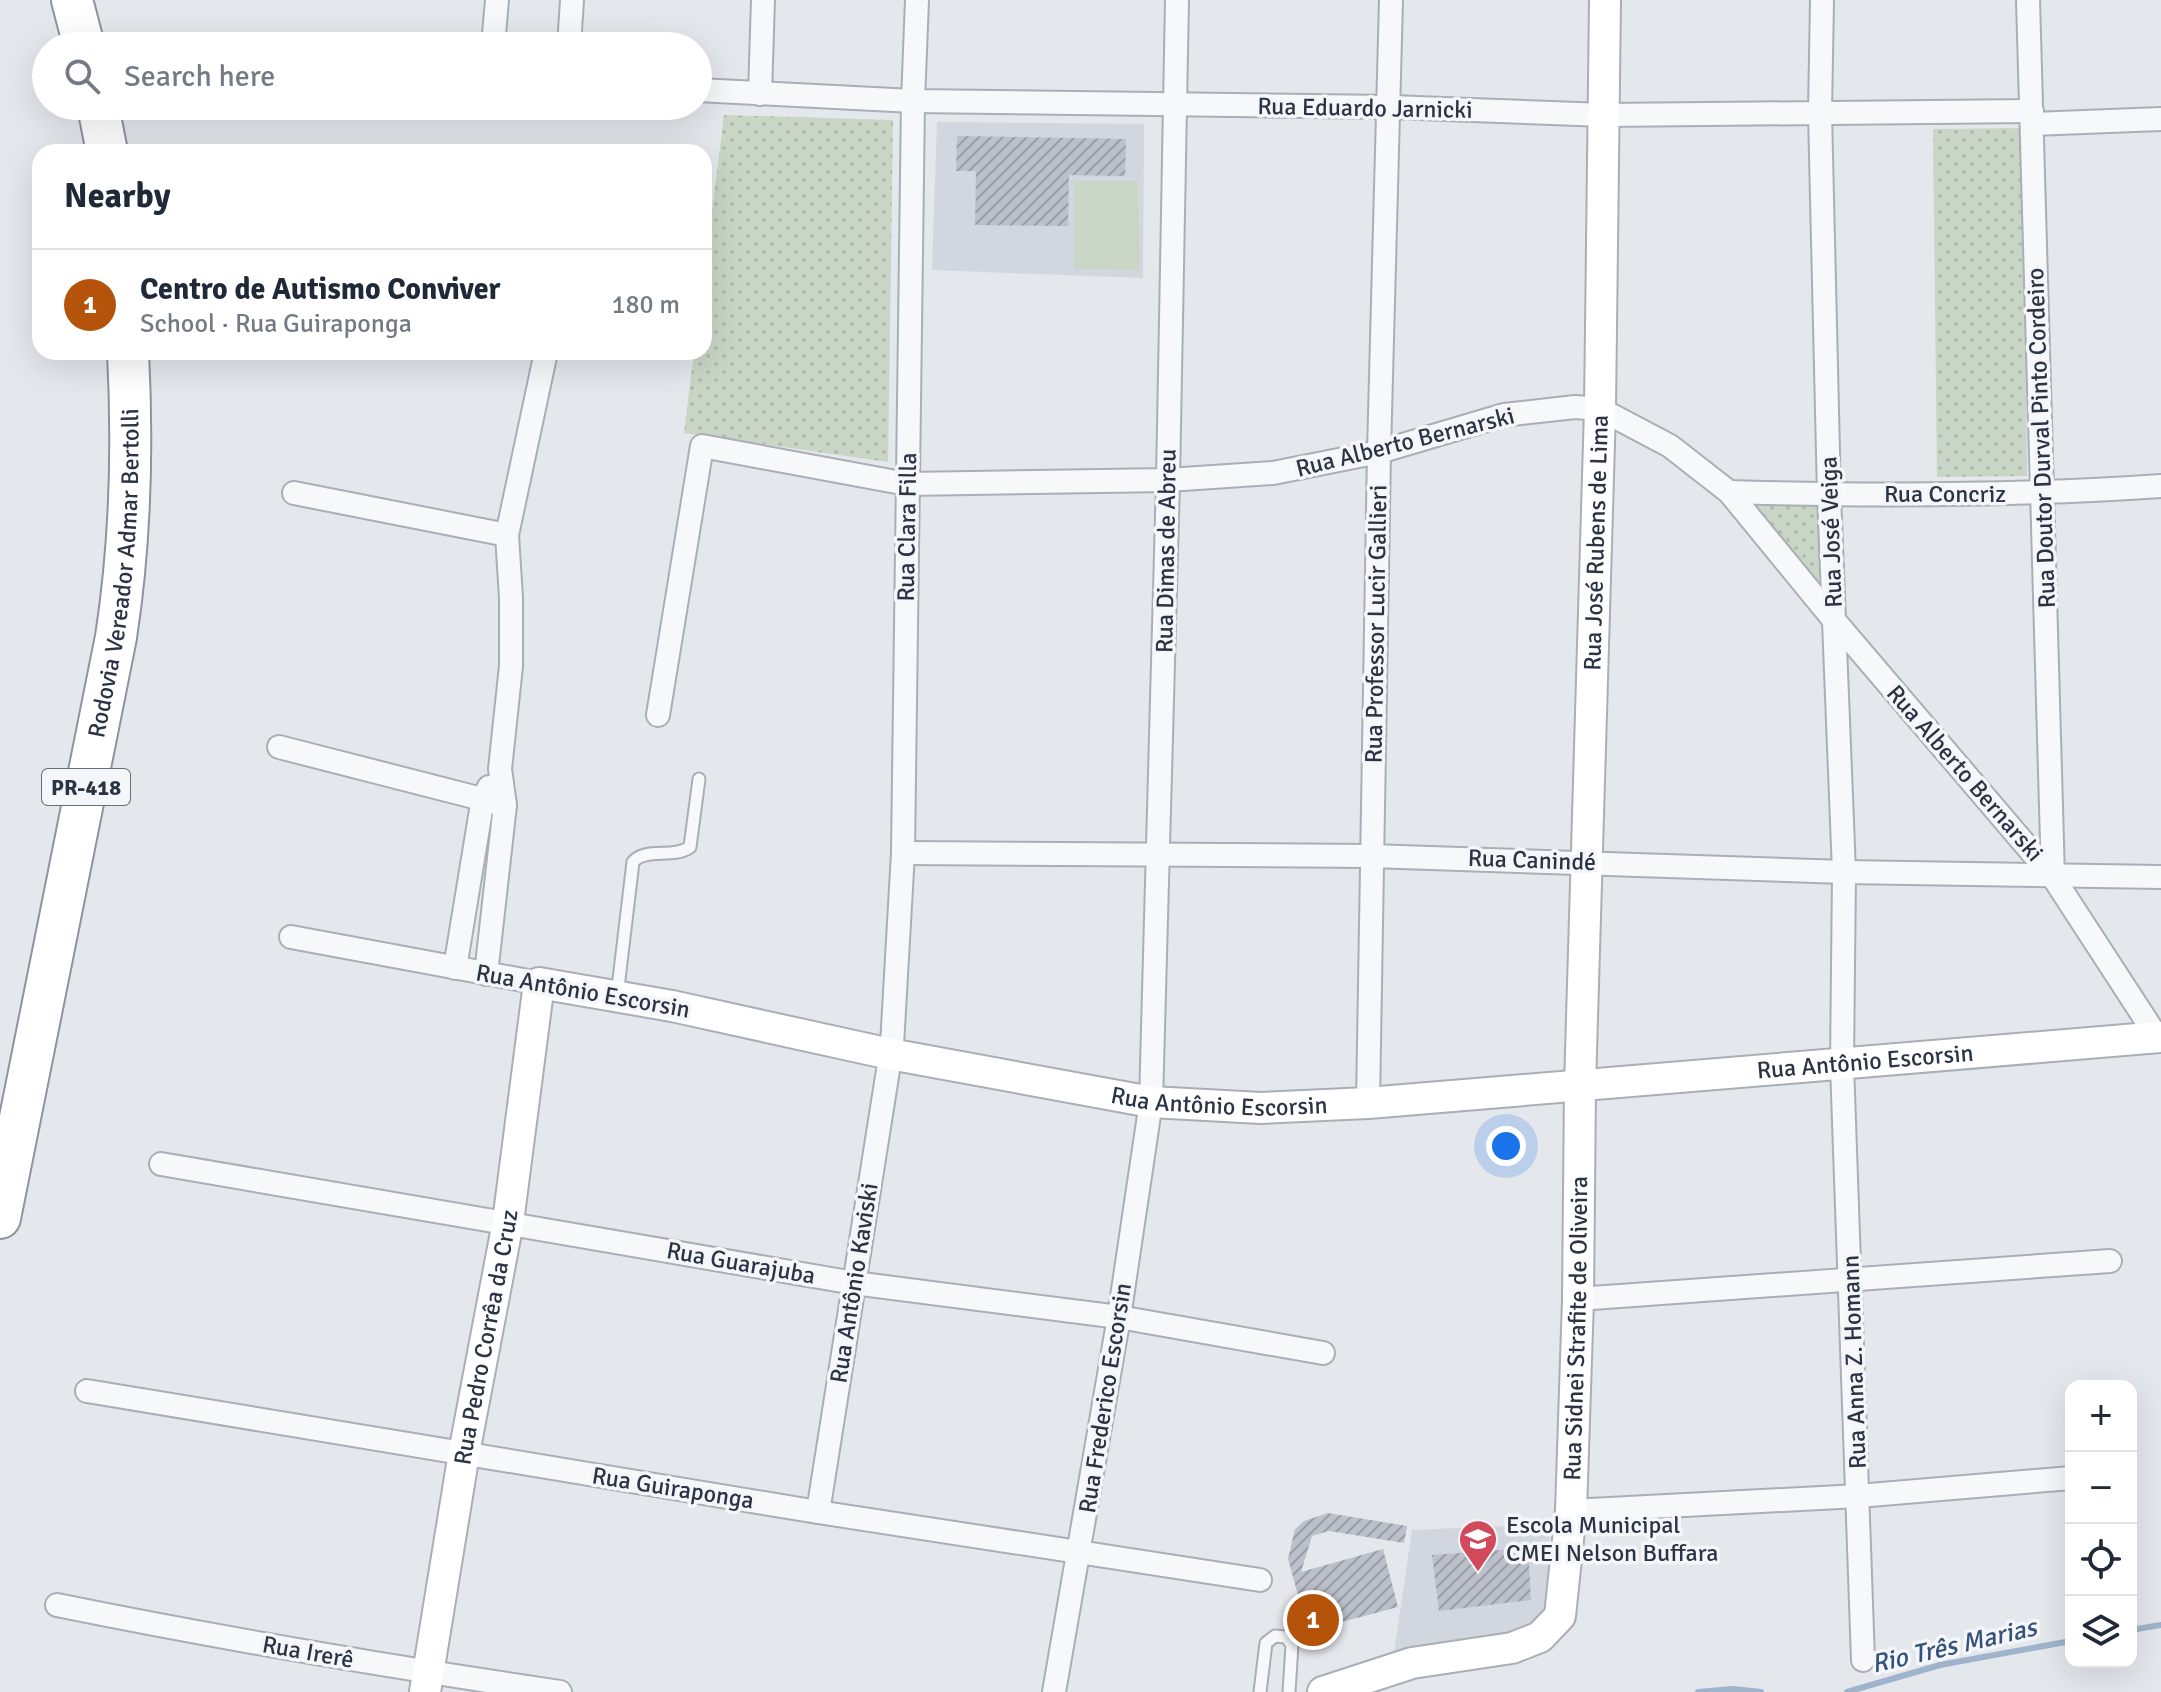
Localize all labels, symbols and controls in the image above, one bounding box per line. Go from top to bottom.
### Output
search box [32,32,712,120]
icon: search [60,54,104,98]
text: Search here [124,58,275,95]
street label: Rua Eduardo Jarnicki [1257,91,1473,125]
text: Nearby [64,175,171,217]
street label: Rua Doutor Durval Pinto Cordeiro [2020,267,2062,609]
text: Centro de Autismo Conviver [140,271,501,308]
text: 1 [83,289,97,321]
text: 180 m [611,289,680,321]
text: School · Rua Guiraponga [140,308,412,340]
street label: Rua Alberto Bernarski [1293,400,1517,484]
street label: Rodovia Vereador Admar Bertolli [81,408,145,740]
street label: Rua José Rubens de Lima [1577,414,1615,671]
street label: Rua Dimas de Abreu [1149,449,1183,653]
street label: Rua Clara Filla [891,452,923,602]
street label: Rua José Veiga [1813,456,1849,608]
street label: Rua Concriz [1884,479,2006,509]
street label: Rua Professor Lucir Gallieri [1359,484,1393,764]
street label: Rua Alberto Bernarski [1880,679,2050,867]
road number: PR-418 [42,769,130,805]
street label: Rua Canindé [1467,843,1597,877]
street label: Rua Antônio Escorsin [474,957,692,1025]
street label: Rua Antônio Escorsin [1756,1038,1975,1086]
street label: Rua Antônio Escorsin [1109,1080,1328,1123]
your location [1486,1126,1526,1166]
street label: Rua Sidnei Strafite de Oliveira [1557,1176,1594,1481]
street label: Rua Antônio Kaviski [823,1181,885,1385]
street label: Rua Pedro Corrêa da Cruz [447,1208,524,1467]
street label: Rua Guarajuba [664,1235,818,1291]
street label: Rua Anna Z. Homann [1835,1255,1873,1469]
street label: Rua Frederico Escorsin [1072,1281,1138,1515]
map controls [2065,1380,2137,1668]
button: + [2065,1380,2137,1452]
button: − [2065,1452,2137,1524]
street label: Rua Guiraponga [590,1460,756,1516]
place label: Escola Municipal CMEI Nelson Buffara [1506,1510,1719,1568]
school or university icon: Escola Municipal CMEI Nelson Buffara [1457,1518,1499,1573]
button: locate [2065,1524,2137,1596]
pin: 1 [1287,1590,1339,1650]
button: layers [2065,1596,2137,1668]
water label: Rio Três Marias [1868,1611,2042,1681]
street label: Rua Irerê [260,1629,356,1675]

